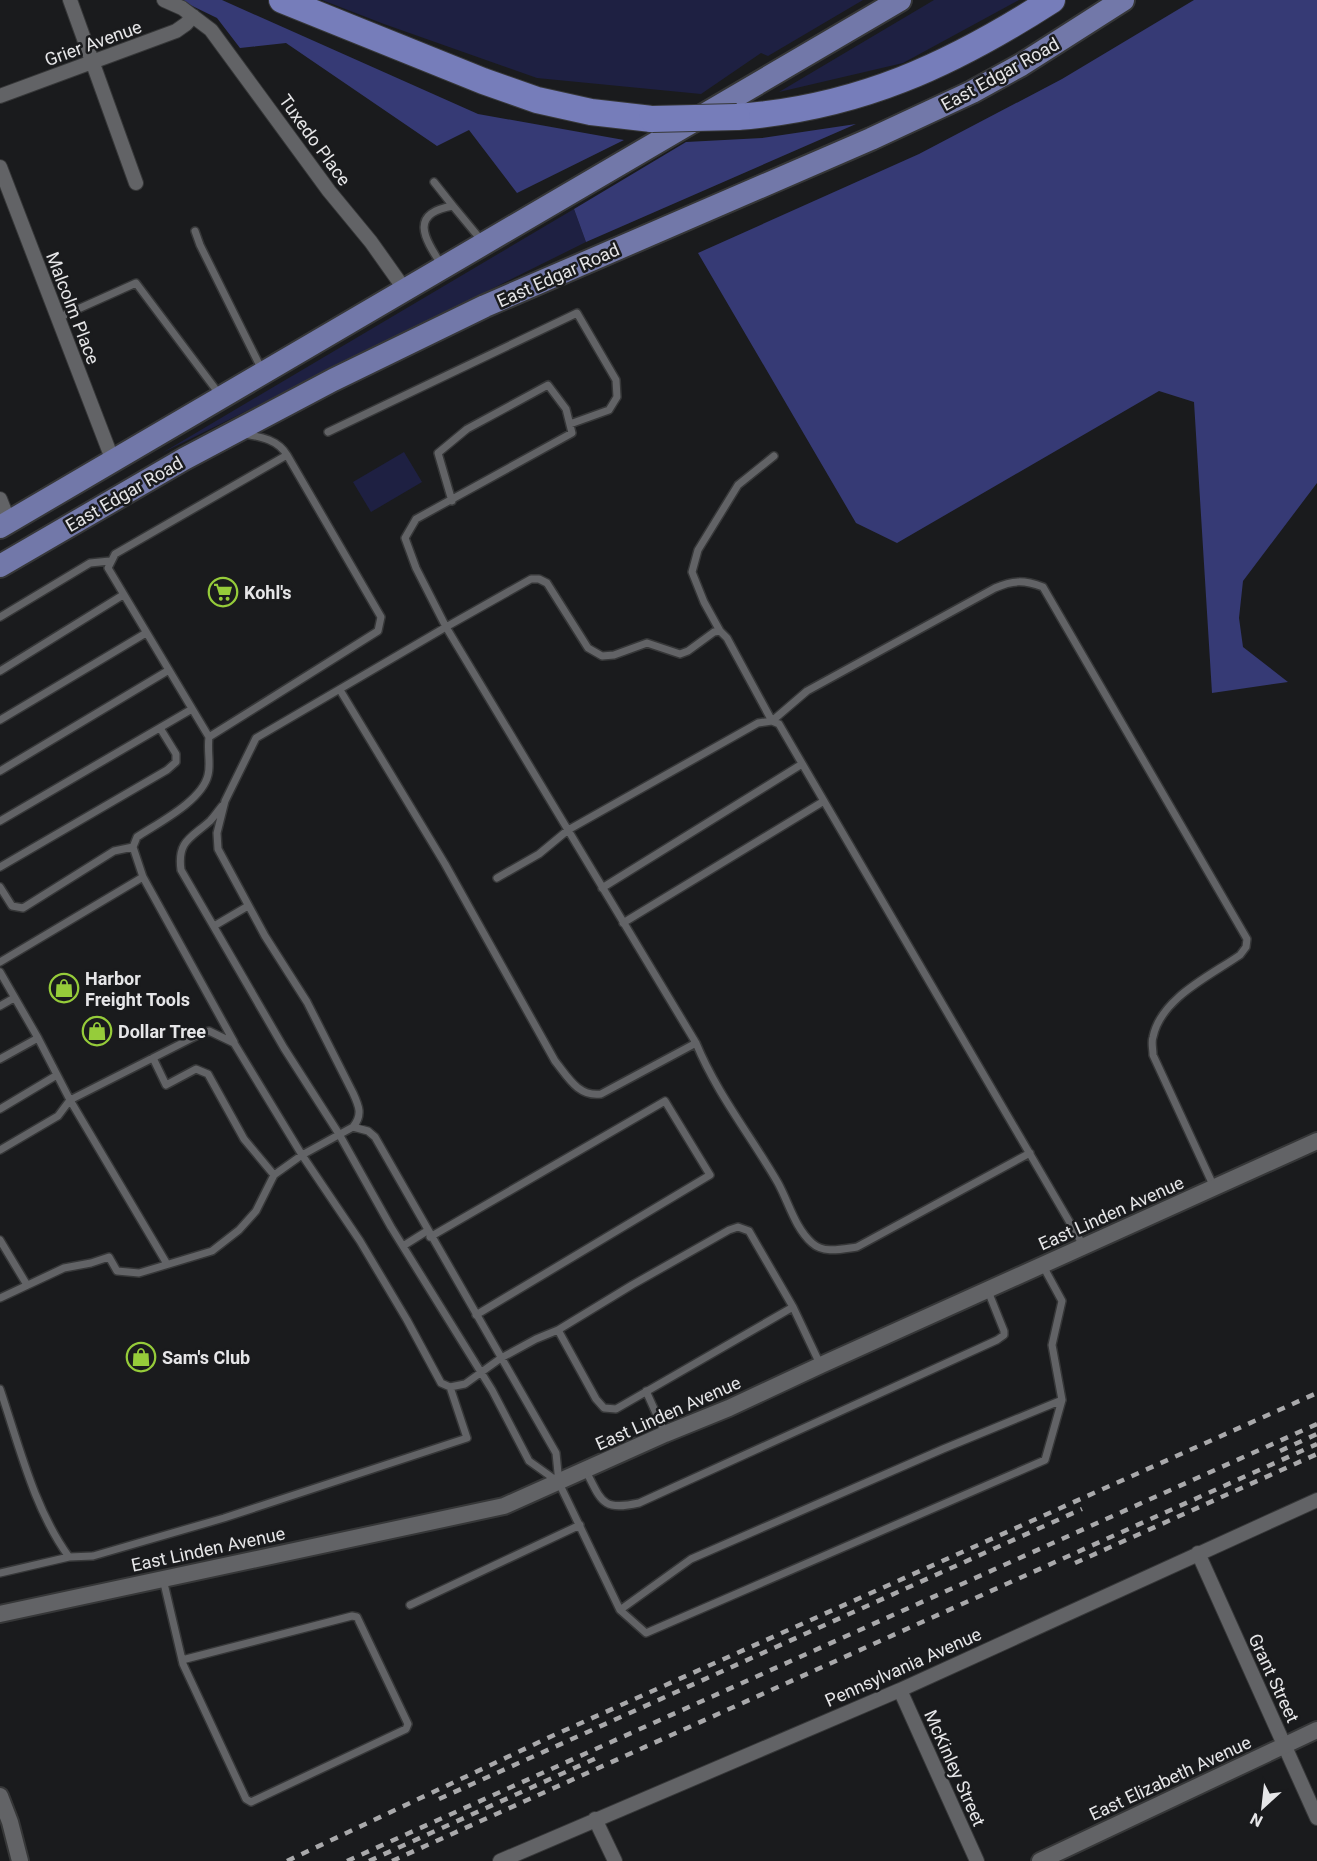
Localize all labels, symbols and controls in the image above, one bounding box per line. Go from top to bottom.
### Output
street label: Grier Avenue [42,16,144,70]
street label: East Edgar Road [937,33,1063,115]
street label: Tuxedo Place [275,90,355,190]
street label: East Edgar Road [494,239,622,311]
street label: Malcolm Place [42,249,104,367]
street label: East Edgar Road [62,452,186,536]
supermarket icon: Kohl's [207,576,239,608]
place label: Kohl's [244,582,292,603]
place label: Harbor Freight Tools [85,968,190,1010]
shop icon: Harbor Freight Tools [48,972,80,1004]
shop icon: Dollar Tree [81,1015,113,1047]
place label: Dollar Tree [118,1021,206,1042]
street label: East Linden Avenue [1035,1172,1187,1254]
shop icon: Sam's Club [125,1341,157,1373]
place label: Sam's Club [162,1347,250,1368]
street label: East Linden Avenue [592,1372,744,1454]
street label: East Linden Avenue [129,1522,287,1576]
street label: Pennsylvania Avenue [822,1623,984,1711]
street label: Grant Street [1244,1630,1304,1726]
street label: McKinley Street [920,1707,990,1829]
street label: East Elizabeth Avenue [1086,1731,1254,1825]
north arrow [1233,1777,1293,1837]
text: N [1247,1809,1266,1831]

